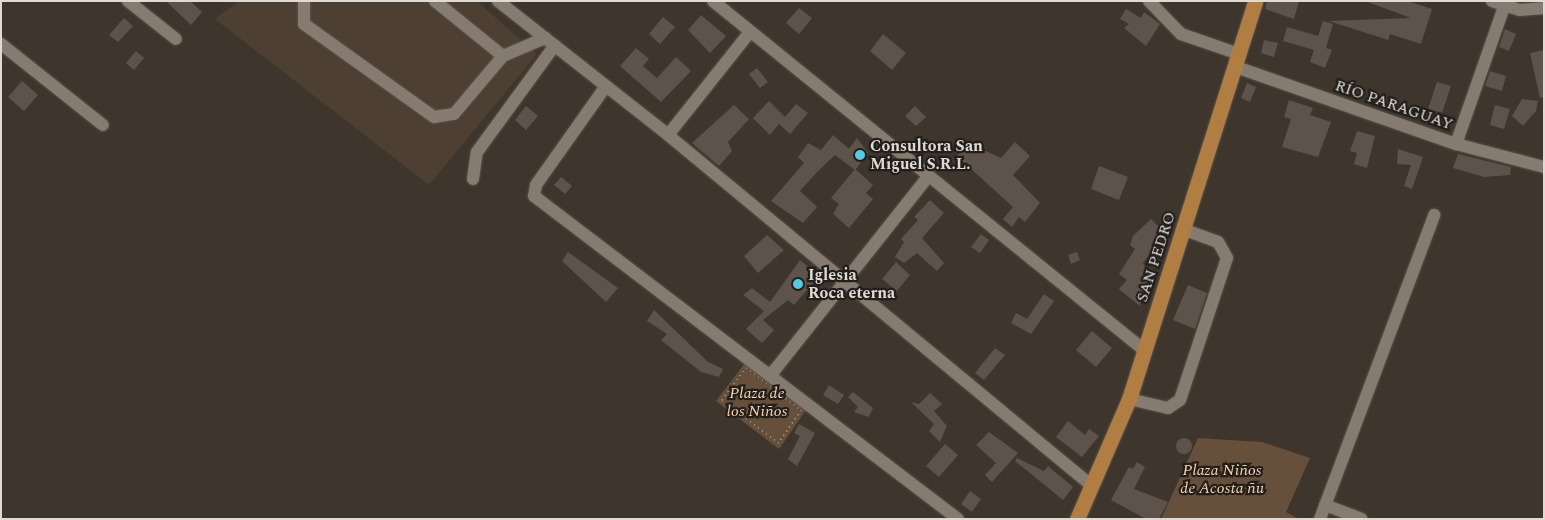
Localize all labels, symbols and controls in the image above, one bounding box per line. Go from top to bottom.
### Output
street label: RÍO PARAGUAY [1333,76,1455,134]
place label: Consultora San Miguel S.R.L. [870,136,983,174]
marker: Consultora San Miguel S.R.L. [854,149,866,161]
street label: SAN PEDRO [1132,210,1180,304]
place label: Iglesia Roca eterna [808,265,895,303]
marker: Iglesia Roca eterna [792,278,804,290]
park label: Plaza de los Niños [727,383,787,421]
park label: Plaza Niños de Acosta ñu [1180,460,1264,498]

